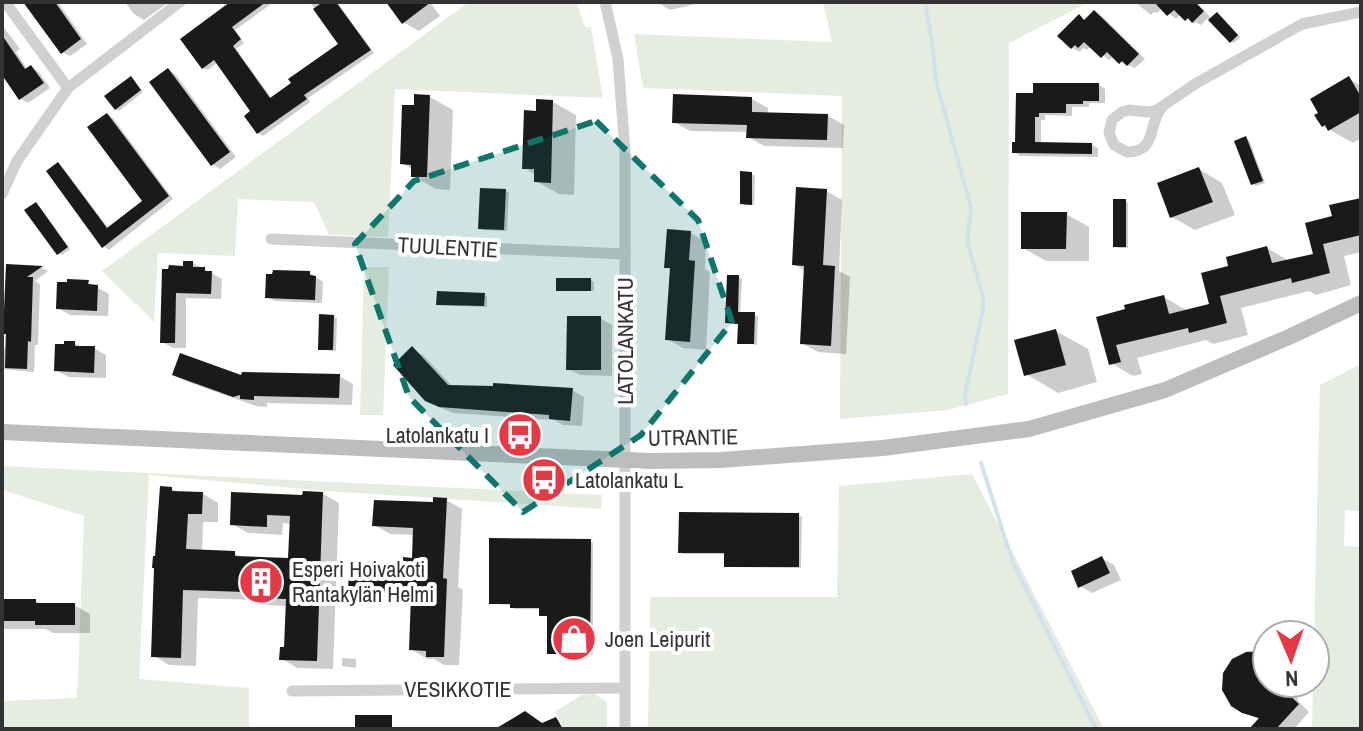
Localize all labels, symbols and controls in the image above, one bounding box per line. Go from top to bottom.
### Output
street label: TUULENTIE [397,229,499,265]
street label: LATOLANKATU [610,277,640,405]
bus stop icon: Latolankatu I [496,411,544,459]
place label: Latolankatu I [386,420,489,450]
street label: UTRANTIE [648,421,738,453]
bus stop icon: Latolankatu L [520,456,568,504]
place label: Latolankatu L [575,465,683,495]
place label: Esperi Hoivakoti Rantakylän Helmi [292,554,434,609]
building icon: Esperi Hoivakoti Rantakylän Helmi [237,558,285,606]
shop icon: Joen Leipurit [550,615,598,663]
north arrow [1251,619,1331,699]
place label: Joen Leipurit [605,624,710,654]
text: N [1285,664,1299,694]
street label: VESIKKOTIE [404,674,512,704]

